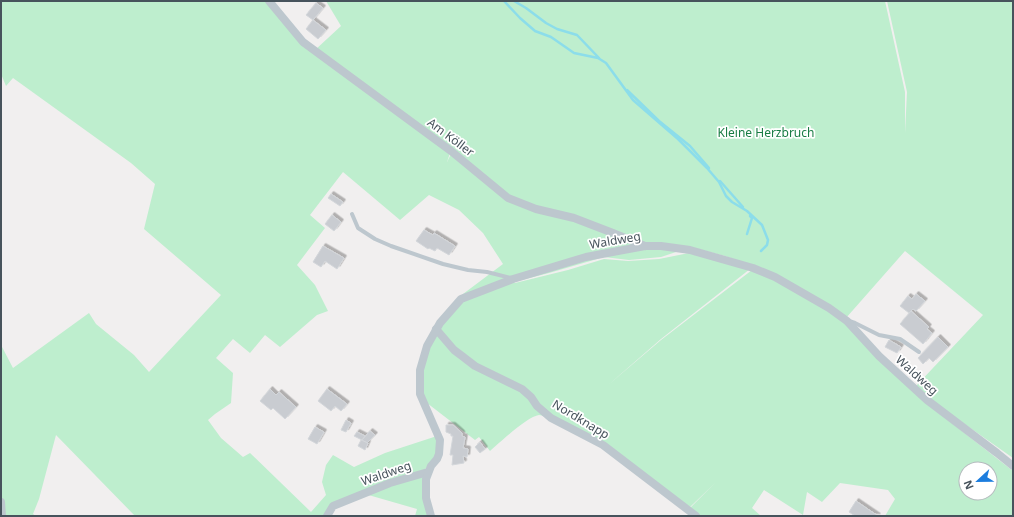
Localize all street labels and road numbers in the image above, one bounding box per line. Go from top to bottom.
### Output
street label: Am Köller [424,114,478,160]
street label: Waldweg [588,227,642,253]
street label: Waldweg [892,351,942,399]
street label: Nordknapp [549,395,613,443]
street label: Waldweg [359,457,413,489]

